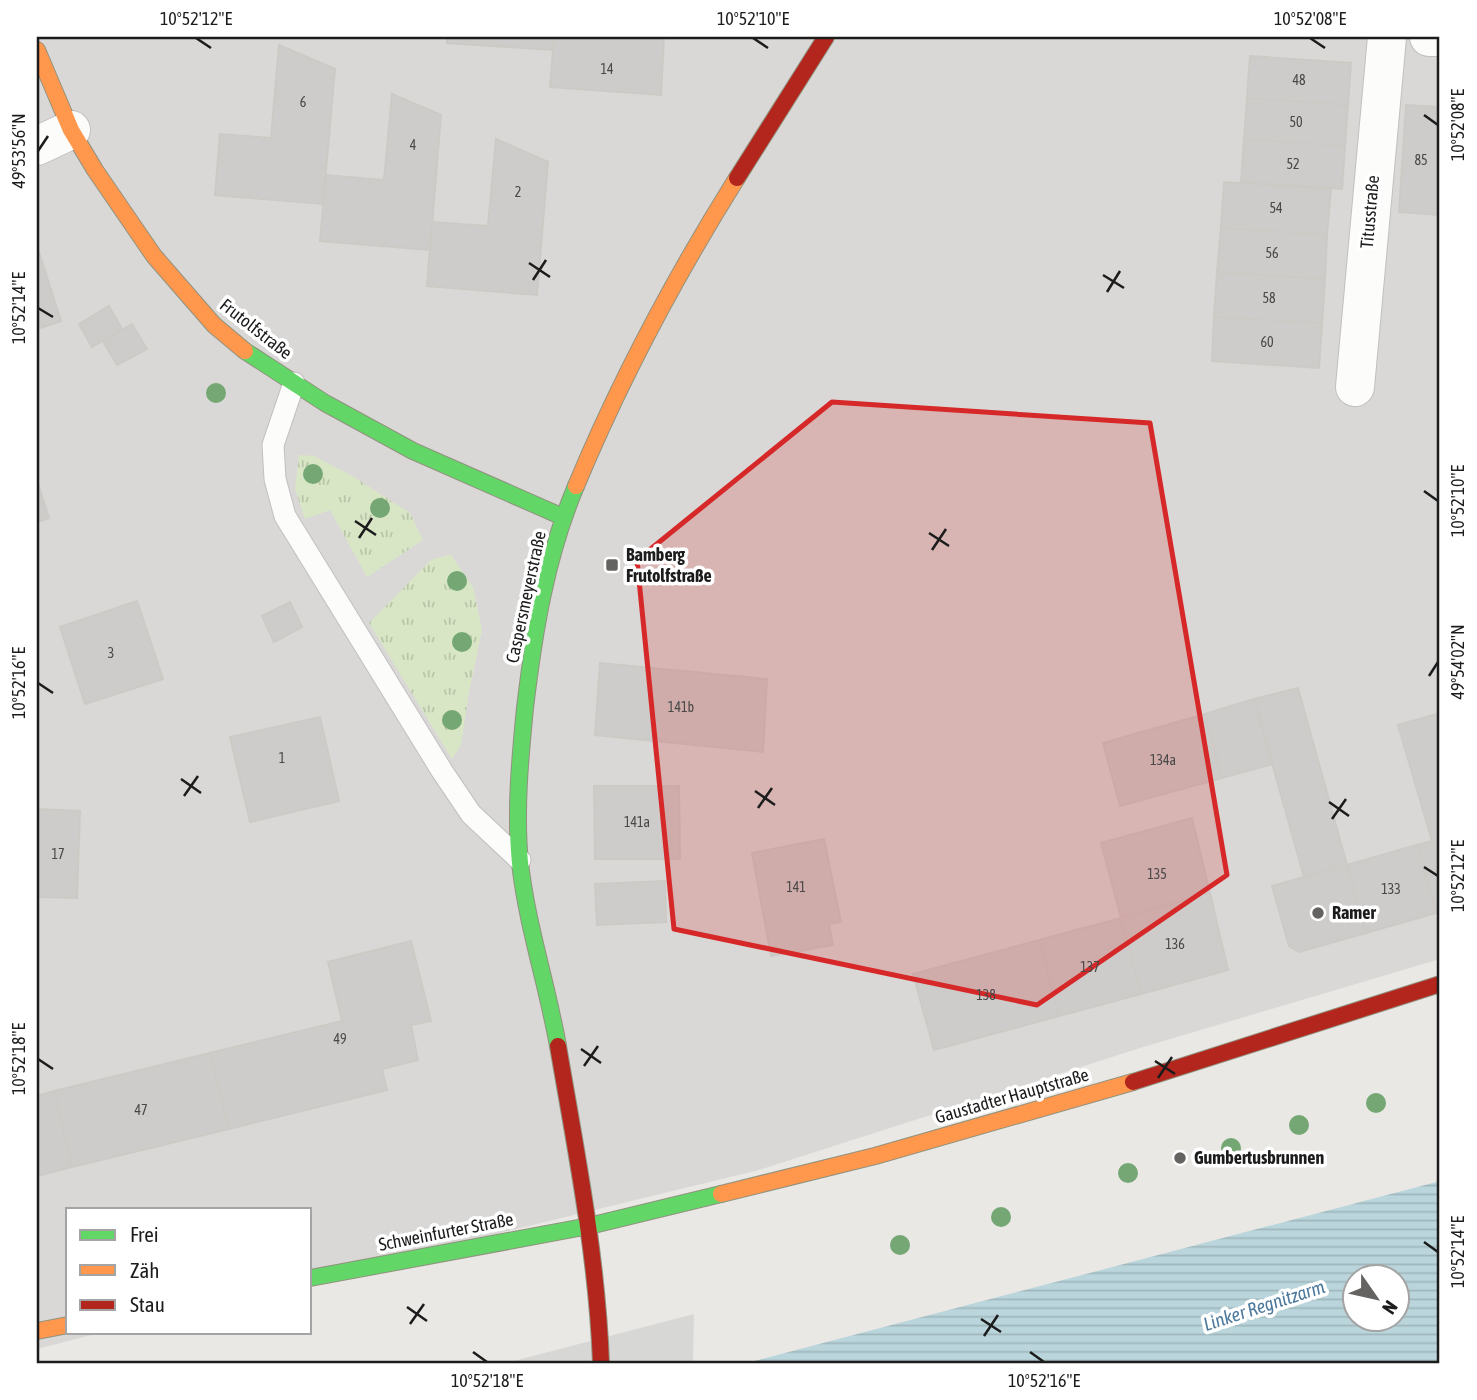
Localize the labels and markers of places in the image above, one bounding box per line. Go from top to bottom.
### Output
place label: Bamberg Frutolfstraße [626,544,712,586]
marker: Bamberg Frutolfstraße [604,557,620,573]
place label: Ramer [1332,902,1377,923]
marker: Ramer [1310,905,1326,921]
place label: Gumbertusbrunnen [1194,1147,1324,1168]
marker: Gumbertusbrunnen [1172,1150,1188,1166]

